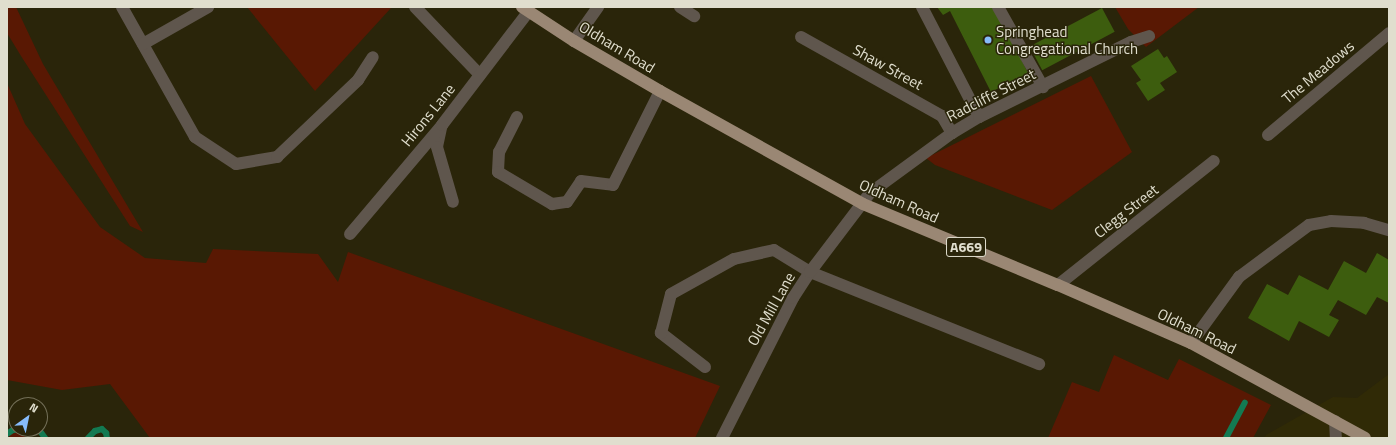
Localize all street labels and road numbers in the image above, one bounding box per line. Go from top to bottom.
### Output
street label: Oldham Road [576,17,658,77]
street label: The Meadows [1278,37,1358,107]
street label: Shaw Street [850,40,926,94]
street label: Radcliffe Street [944,65,1038,125]
street label: Hirons Lane [397,80,459,150]
street label: Oldham Road [856,175,942,227]
street label: Clegg Street [1090,180,1162,242]
road number: A669 [946,235,986,259]
street label: Old Mill Lane [743,269,799,349]
street label: Oldham Road [1155,304,1239,358]

